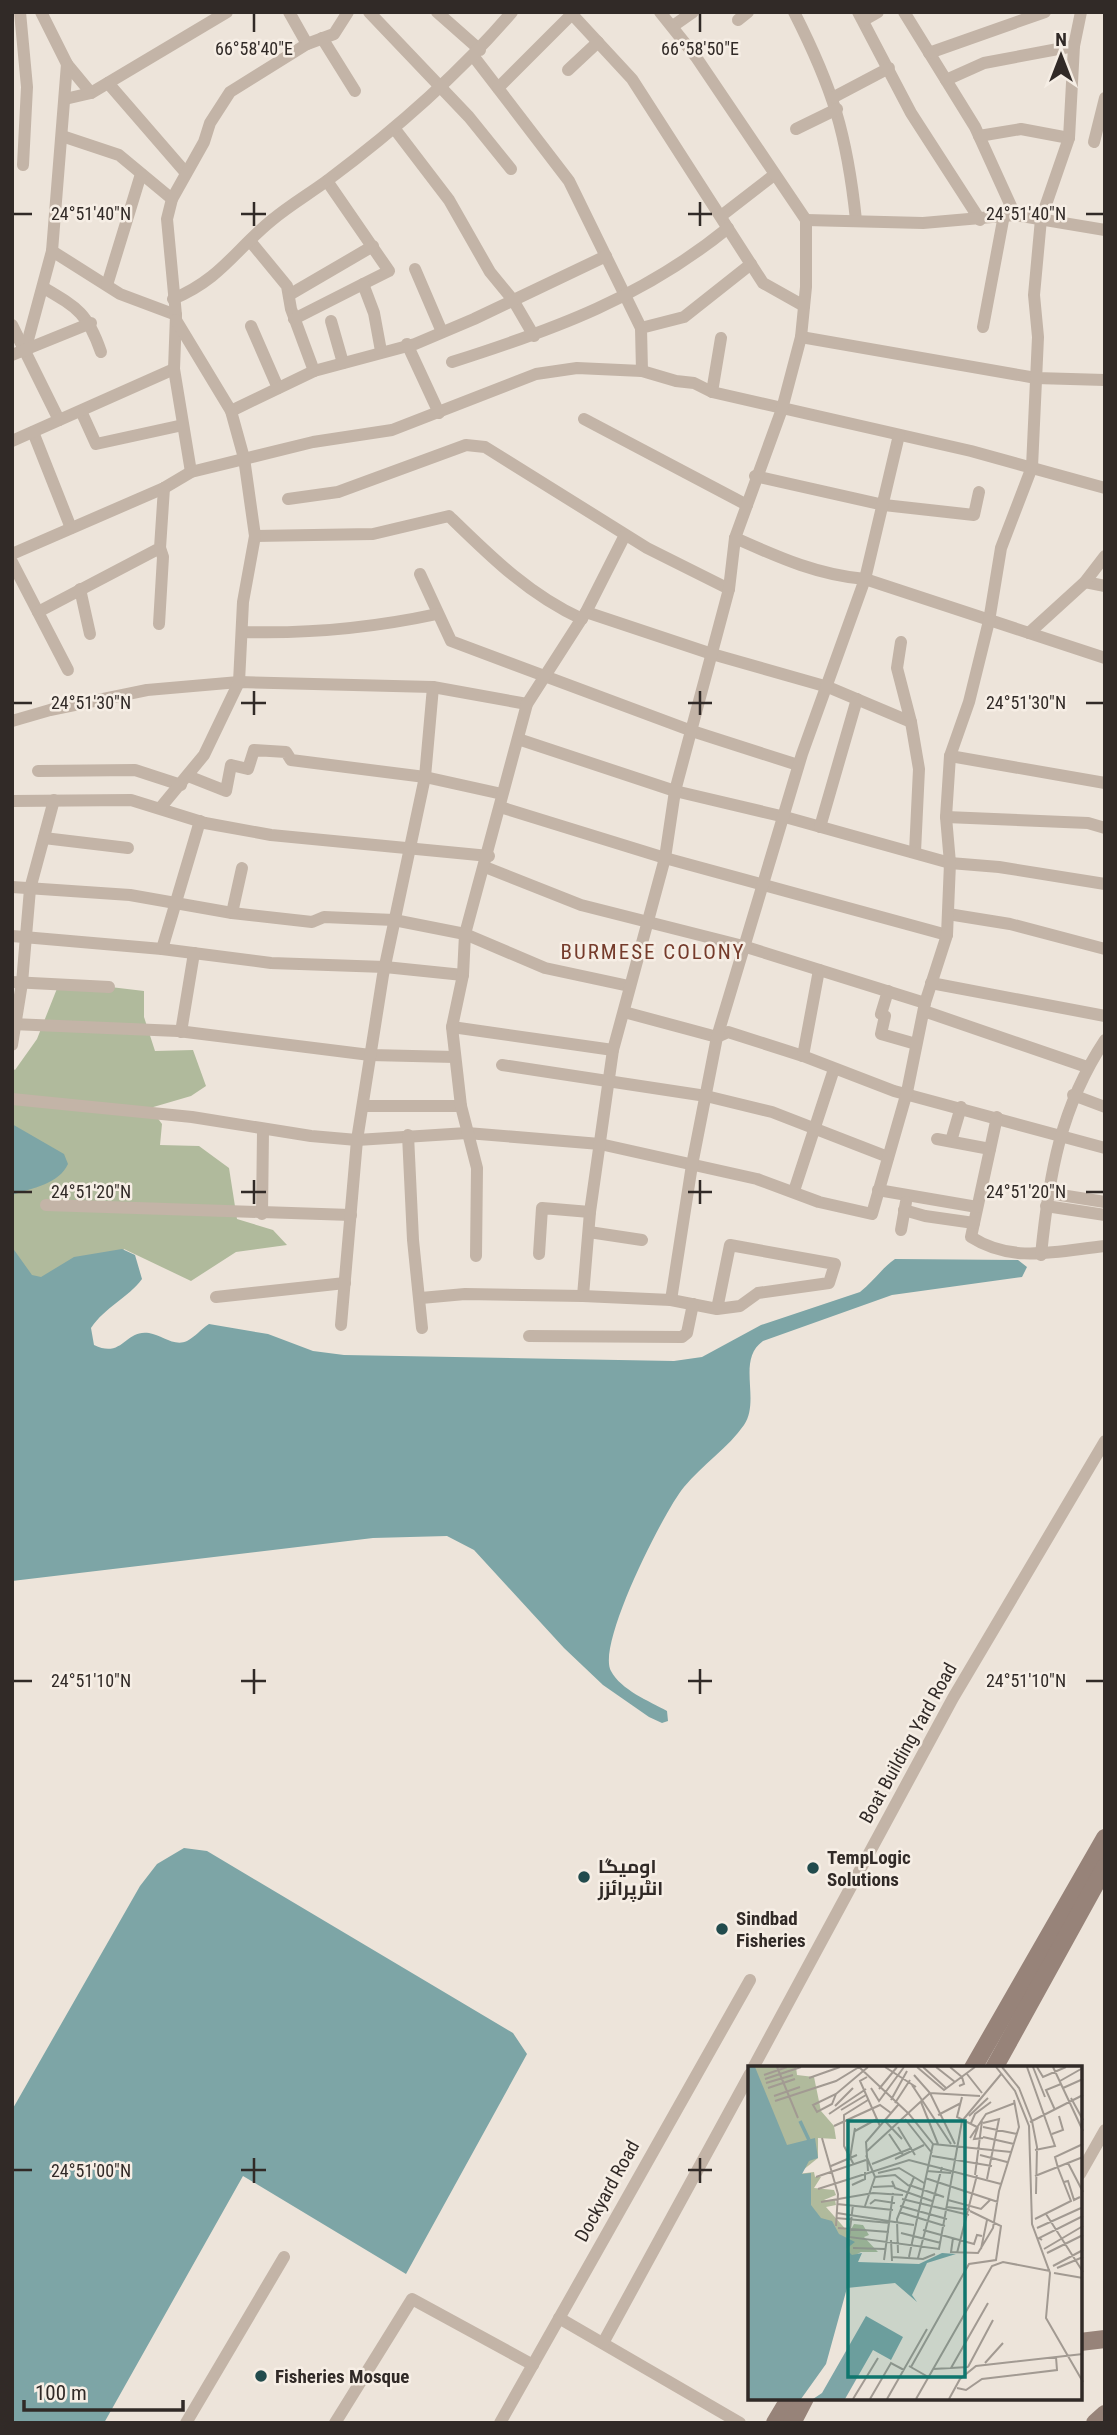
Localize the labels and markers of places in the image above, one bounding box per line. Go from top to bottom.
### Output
place label: TempLogic Solutions [827,1846,911,1891]
place label: اومیگا انٹرپرائزز [597,1855,663,1902]
marker: TempLogic Solutions [805,1860,821,1876]
marker: اومیگا انٹرپرائزز [576,1869,592,1885]
place label: Sindbad Fisheries [736,1907,806,1952]
marker: Sindbad Fisheries [714,1921,730,1937]
place label: Fisheries Mosque [275,2365,409,2388]
marker: Fisheries Mosque [253,2368,269,2384]

